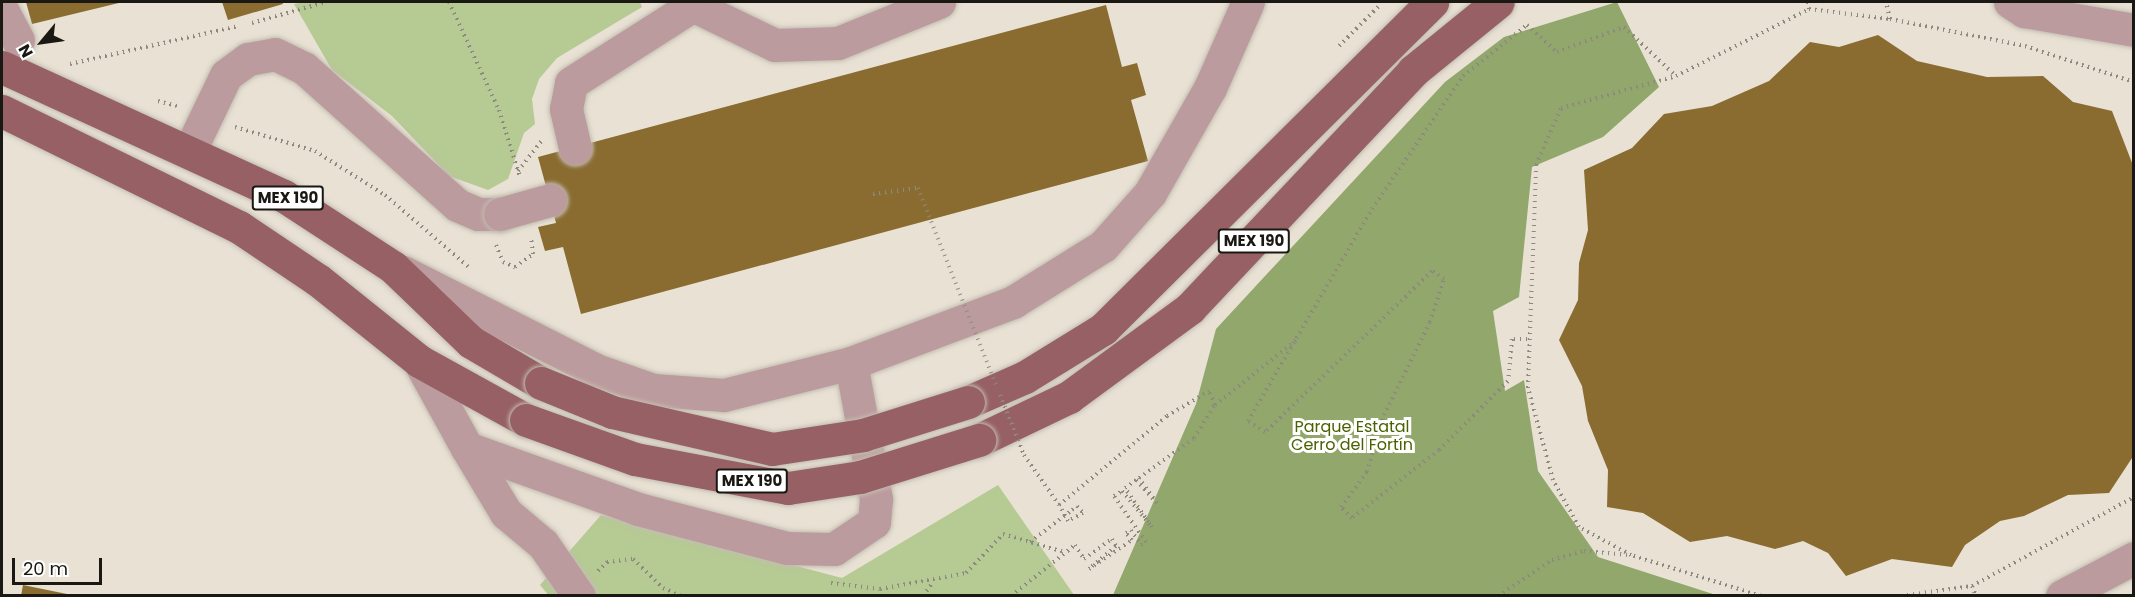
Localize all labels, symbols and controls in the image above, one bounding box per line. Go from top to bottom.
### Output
north arrow [12,12,72,72]
text: N [13,40,39,62]
road number: MEX 190 [250,186,326,210]
road number: MEX 190 [1216,229,1292,253]
park label: Parque Estatal Cerro del Fortín [1291,417,1413,455]
road number: MEX 190 [714,469,789,493]
scale bar [15,546,105,584]
text: 20 m [23,556,68,581]

